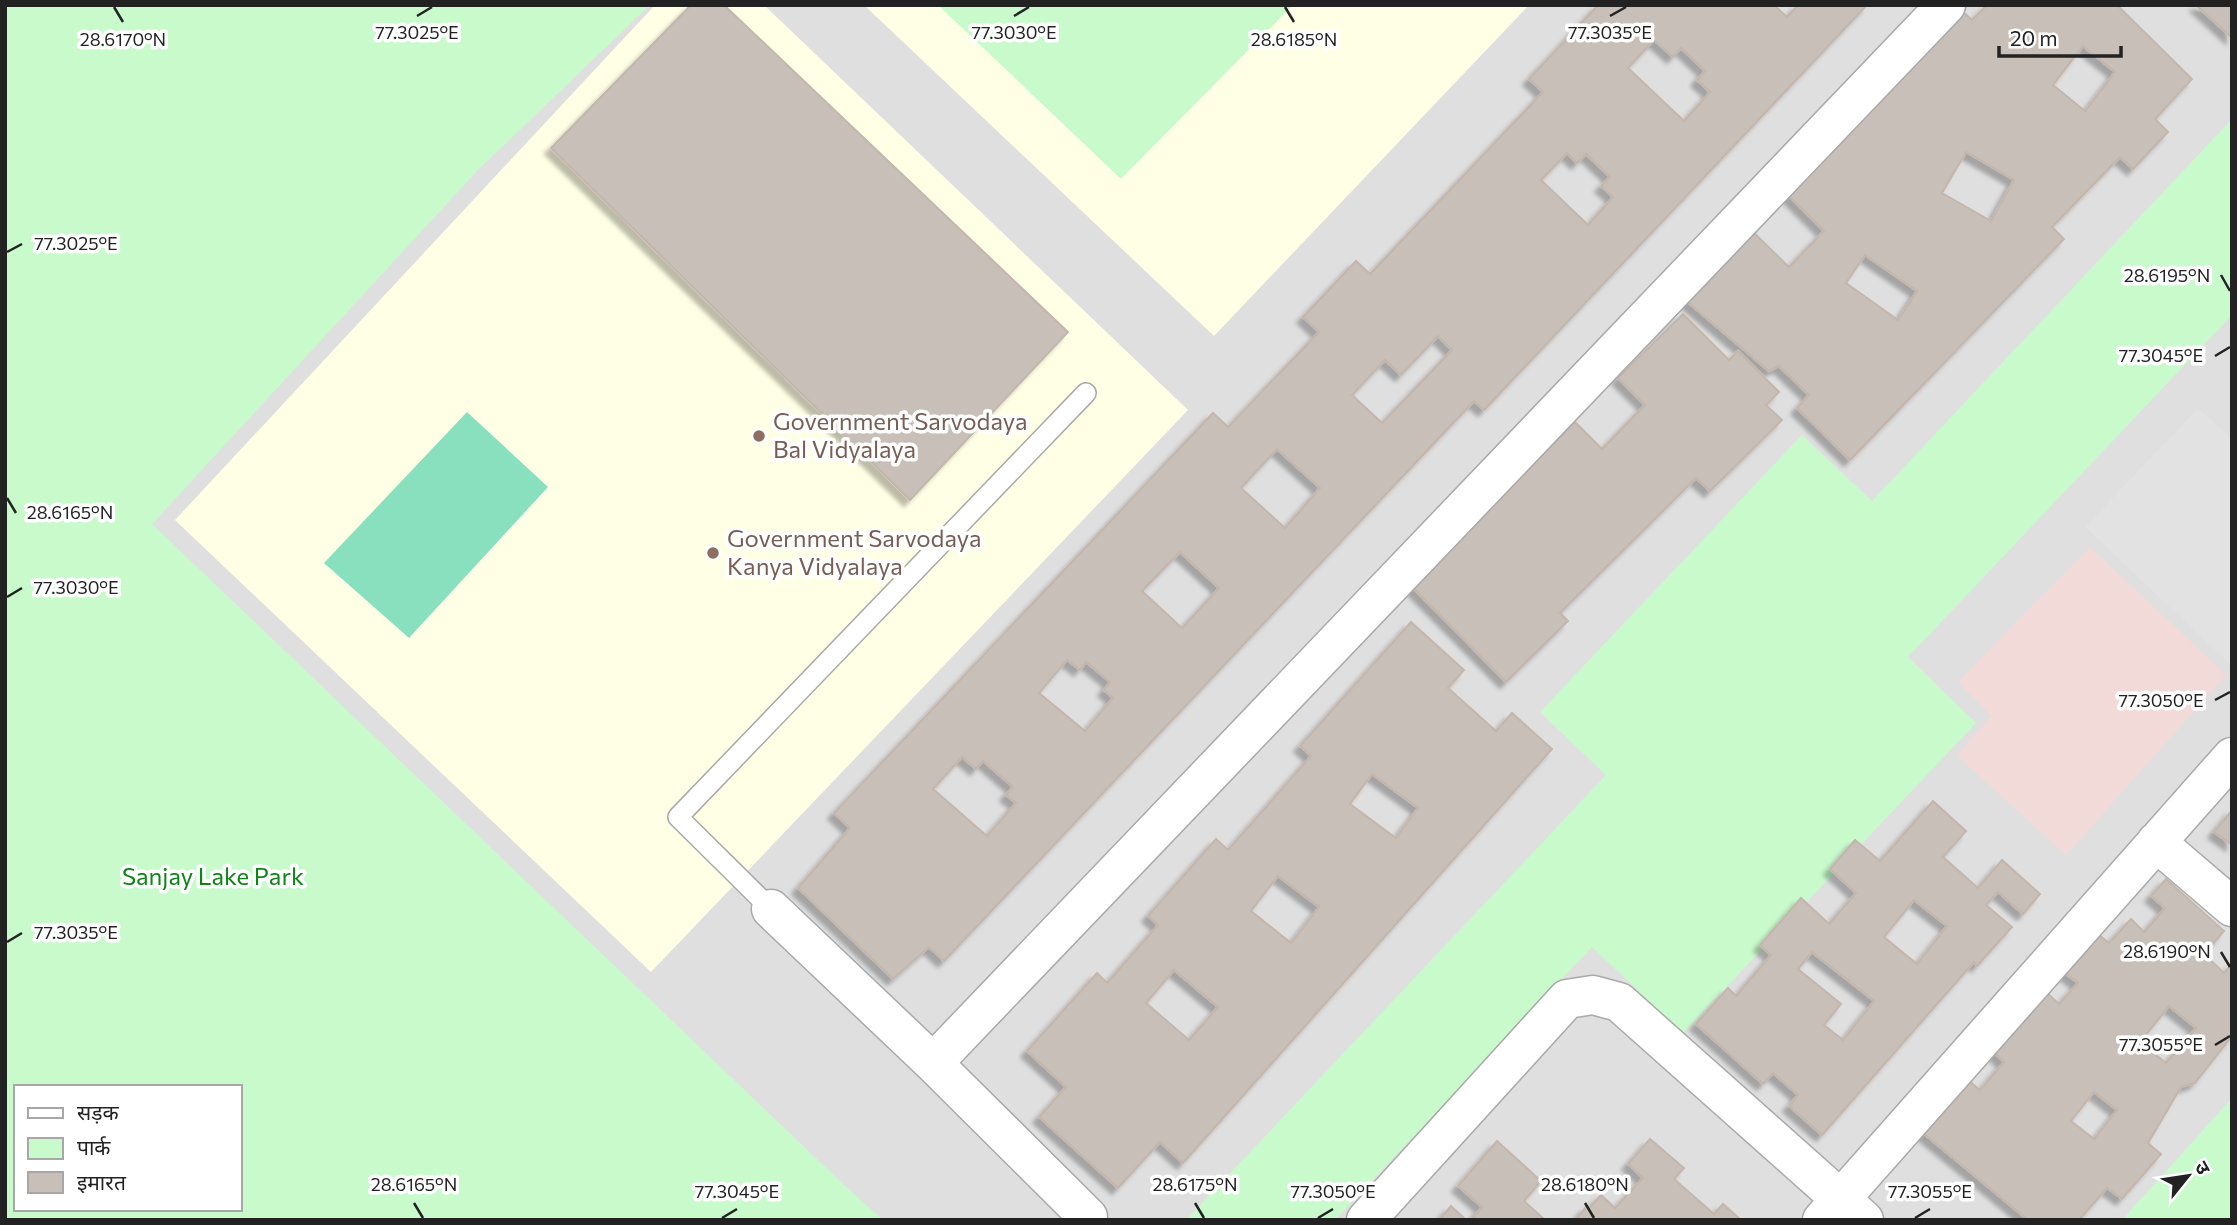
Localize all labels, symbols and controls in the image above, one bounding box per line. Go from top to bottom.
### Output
scale bar [1999,14,2122,58]
text: 77.3025°E [375,21,459,43]
text: 77.3030°E [971,21,1057,43]
text: 77.3035°E [1568,21,1652,43]
text: 20 m [2010,25,2058,50]
text: 28.6170°N [80,28,166,50]
text: 28.6185°N [1251,28,1337,50]
text: 77.3025°E [34,232,118,254]
text: 28.6195°N [2124,264,2210,286]
text: 77.3045°E [2119,344,2203,366]
place label: Government Sarvodaya Bal Vidyalaya [773,406,1028,463]
marker: Government Sarvodaya Bal Vidyalaya [751,428,767,444]
text: 28.6165°N [27,501,113,523]
place label: Government Sarvodaya Kanya Vidyalaya [727,523,982,580]
marker: Government Sarvodaya Kanya Vidyalaya [705,545,721,561]
text: 77.3030°E [33,576,119,598]
text: 77.3050°E [2118,689,2204,711]
park label: Sanjay Lake Park [122,861,304,890]
text: 77.3035°E [34,921,118,943]
text: 28.6190°N [2123,940,2211,962]
text: 77.3055°E [2119,1033,2203,1055]
legend [14,1085,242,1211]
text: सड़क [77,1099,119,1124]
text: पार्क [77,1134,111,1159]
north arrow [2153,1141,2223,1211]
text: उ [2190,1157,2216,1179]
text: इमारत [77,1169,127,1194]
text: 28.6165°N [371,1173,457,1195]
text: 28.6175°N [1153,1173,1237,1195]
text: 28.6180°N [1541,1173,1629,1195]
text: 77.3045°E [695,1180,779,1202]
text: 77.3050°E [1290,1180,1376,1202]
text: 77.3055°E [1888,1180,1972,1202]

